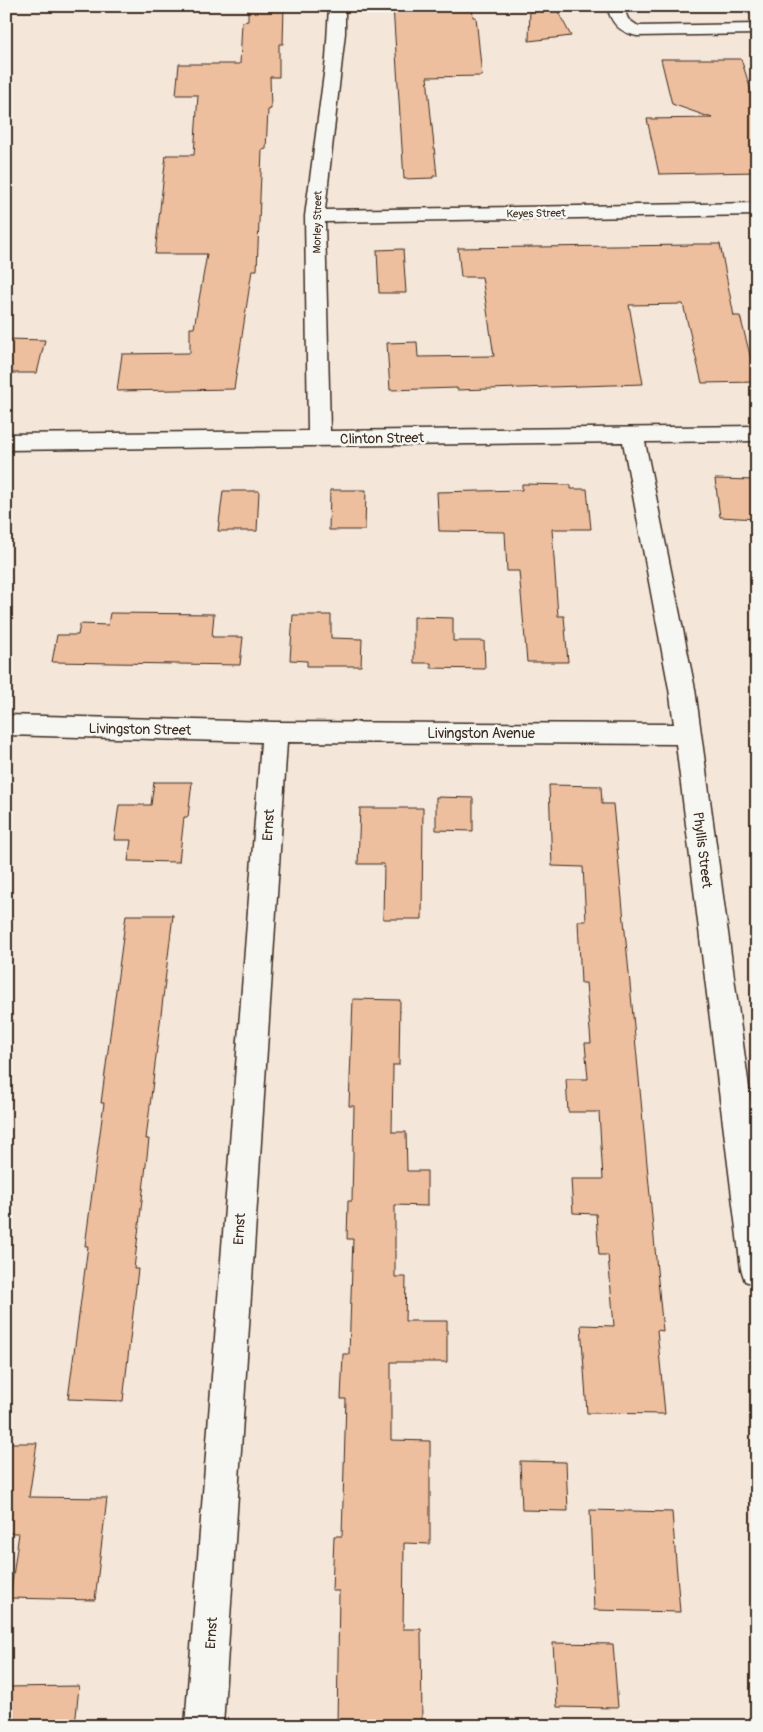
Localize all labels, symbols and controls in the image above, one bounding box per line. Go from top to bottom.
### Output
street label: Morley Street [310,190,325,253]
street label: Keyes Street [506,206,566,221]
street label: Clinton Street [340,429,425,448]
street label: Livingston Street [89,720,192,739]
street label: Livingston Avenue [427,725,535,742]
street label: Ernst [259,808,278,842]
street label: Phyllis Street [689,811,716,890]
street label: Ernst [230,1212,249,1246]
street label: Ernst [202,1616,221,1650]

